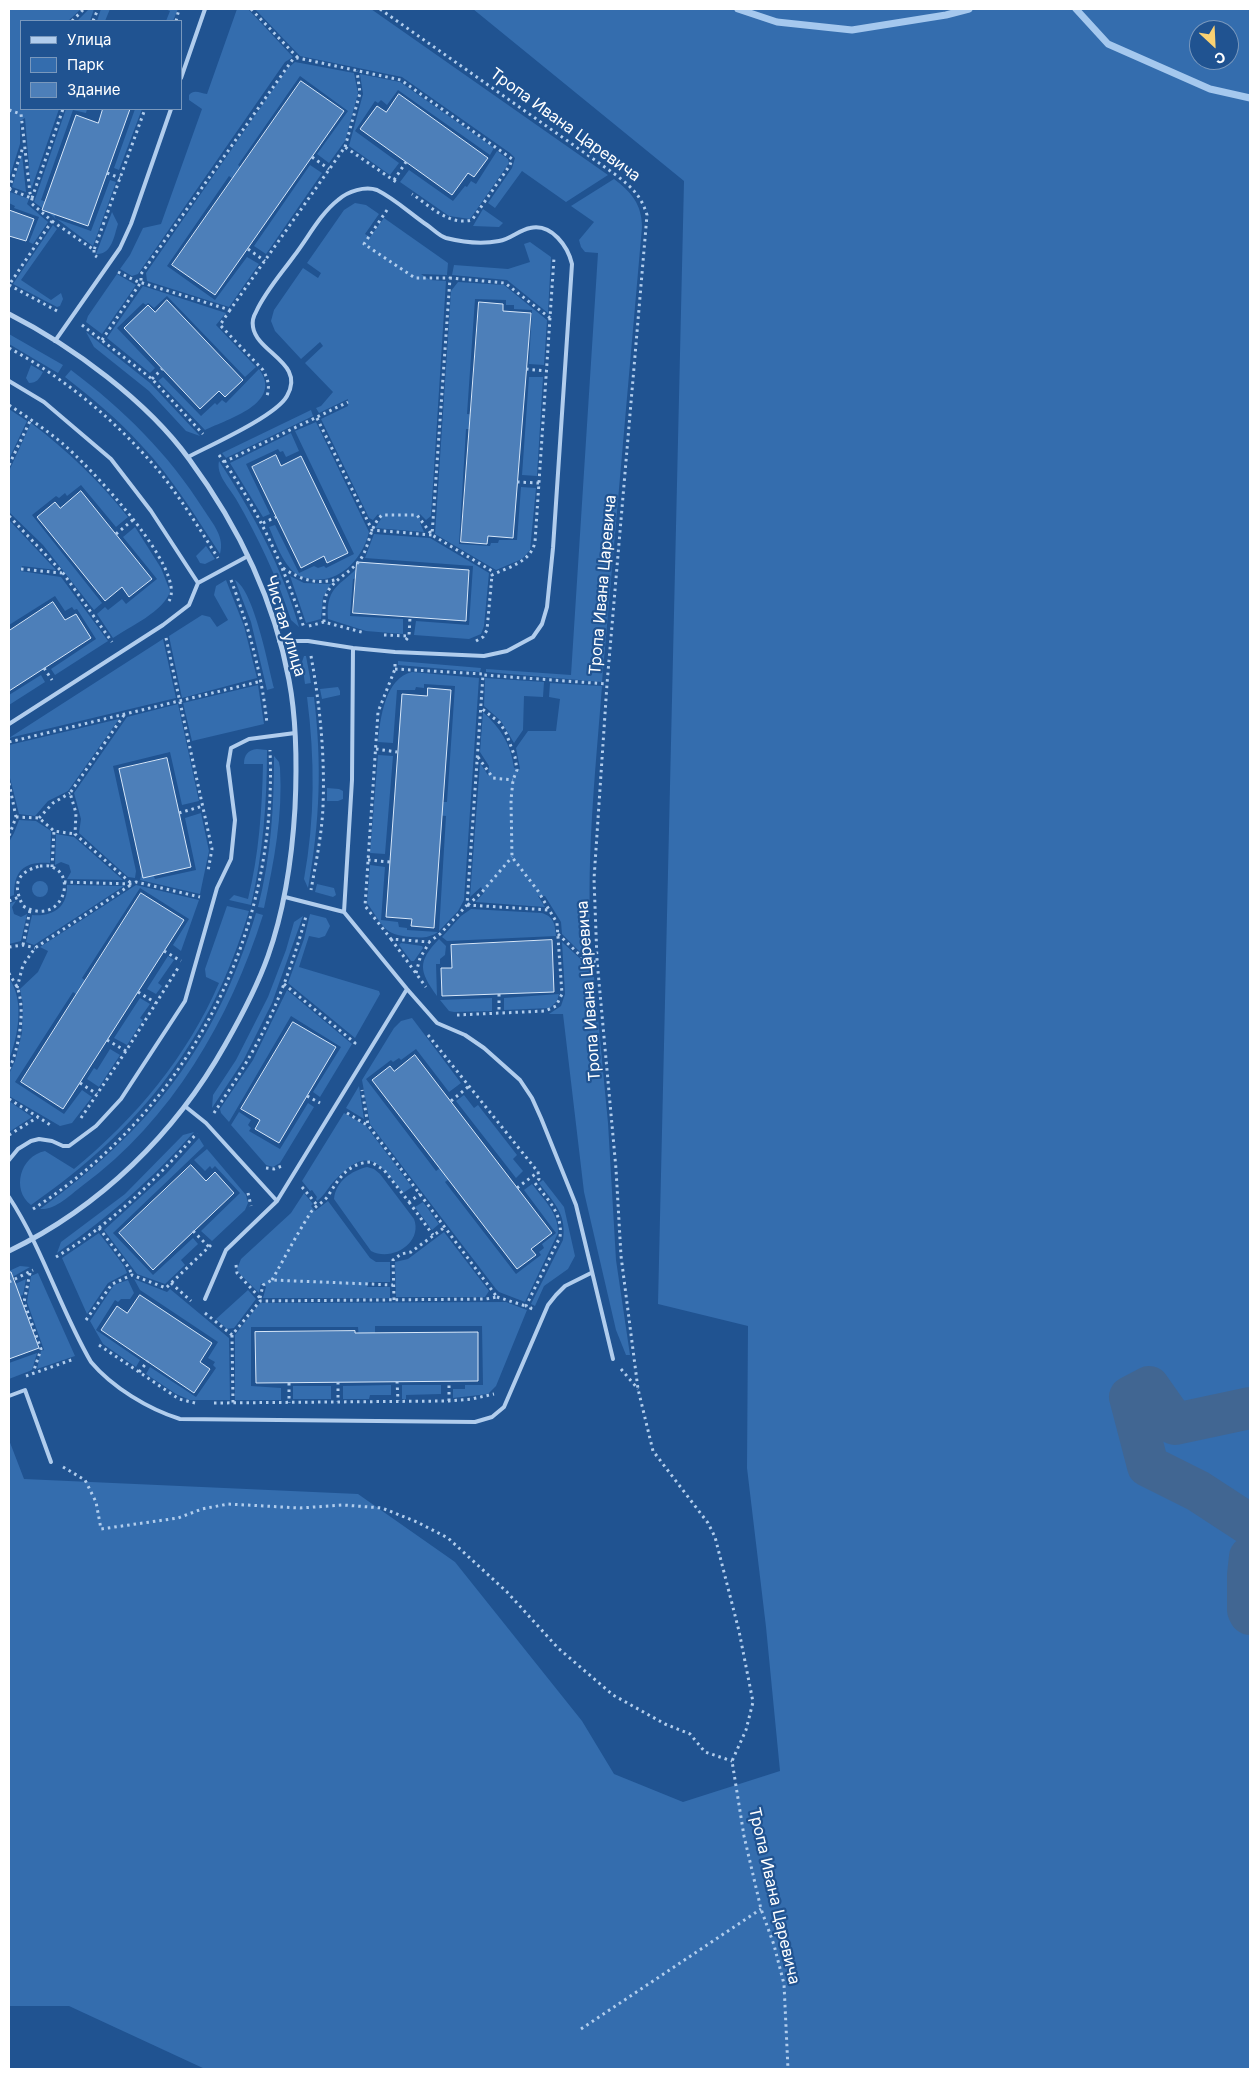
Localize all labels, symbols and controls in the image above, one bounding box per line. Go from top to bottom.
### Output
legend [20,20,182,110]
north arrow [1189,20,1239,70]
text: Улица [67,30,111,49]
text: С [1212,48,1228,68]
text: Парк [67,55,104,74]
street label: Тропа Ивана Царевича [486,64,644,186]
text: Здание [67,80,121,99]
street label: Тропа Ивана Царевича [586,494,620,676]
street label: Чистая улица [260,573,310,679]
street label: Тропа Ивана Царевича [573,900,605,1082]
street label: Тропа Ивана Царевича [744,1806,804,1986]

